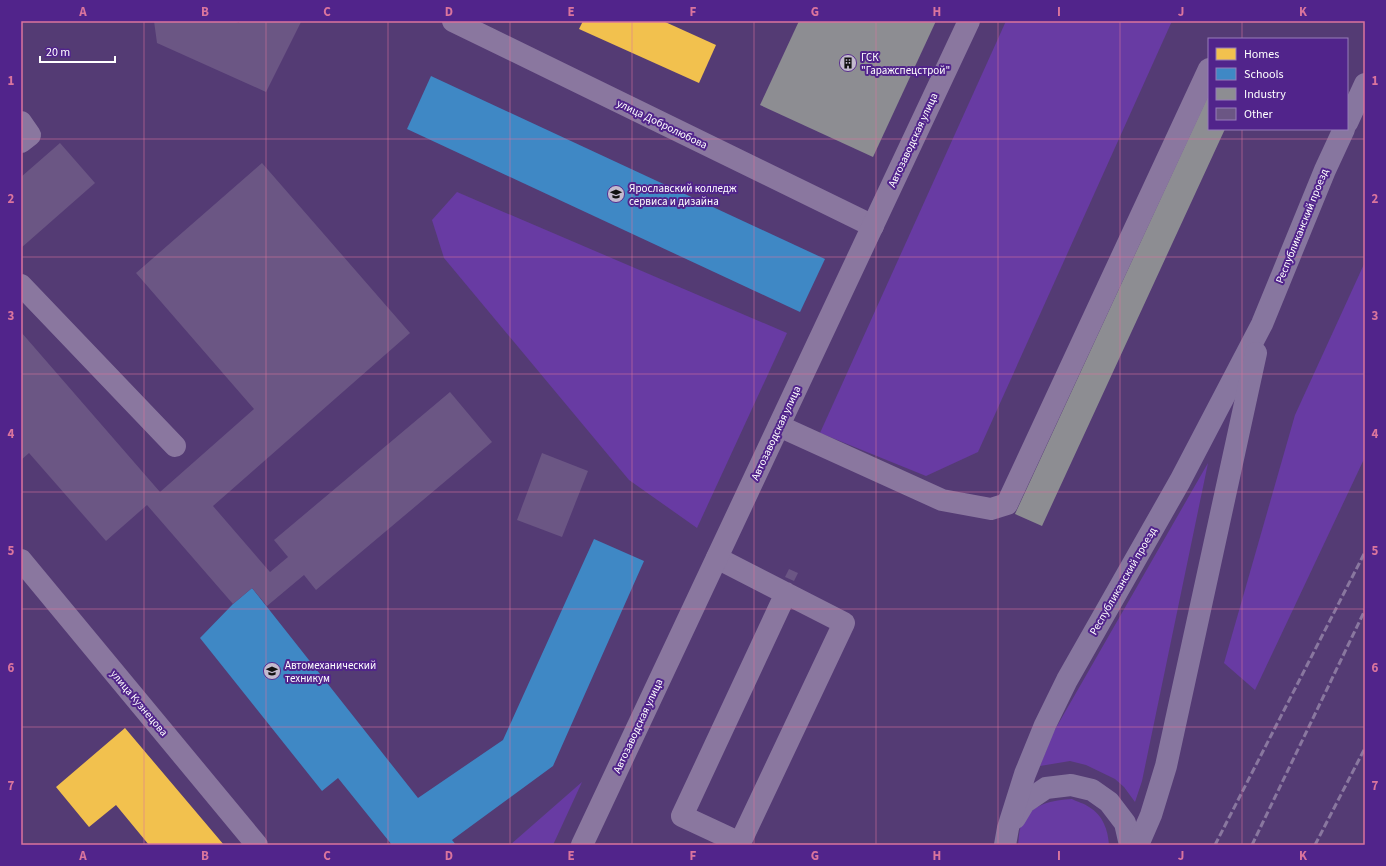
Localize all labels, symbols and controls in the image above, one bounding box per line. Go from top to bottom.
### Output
text: A [78,3,87,21]
text: B [201,3,209,21]
text: C [323,3,331,21]
text: D [445,3,453,21]
text: E [567,3,575,21]
text: F [690,3,697,21]
text: G [811,3,819,21]
text: H [933,3,941,21]
text: I [1057,3,1061,21]
text: J [1178,3,1184,21]
text: K [1299,3,1308,21]
scale bar [40,38,115,64]
legend [1208,38,1348,130]
text: 20 m [46,44,70,61]
text: Homes [1244,46,1279,63]
place label: ГСК "Гаражспецстрой" [861,50,950,78]
building icon: ГСК "Гаражспецстрой" [838,53,858,73]
text: Schools [1244,66,1284,83]
text: 1 [8,72,15,90]
text: 1 [1372,72,1379,90]
text: Industry [1244,86,1286,103]
street label: Автозаводская улица [885,90,941,190]
street label: улица Добролюбова [614,96,710,152]
text: Other [1244,106,1274,123]
street label: Республиканский проезд [1272,166,1332,285]
place label: Ярославский колледж сервиса и дизайна [629,181,737,209]
school or university icon: Ярославский колледж сервиса и дизайна [606,184,626,204]
text: 2 [8,190,15,208]
text: 2 [1372,190,1379,208]
text: 3 [8,307,15,325]
text: 3 [1372,307,1379,325]
street label: Автозаводская улица [748,383,804,483]
text: 4 [8,425,15,443]
text: 4 [1372,425,1379,443]
street label: Республиканский проезд [1086,524,1160,638]
text: 5 [8,542,15,560]
text: 5 [1372,542,1379,560]
place label: Автомеханический техникум [285,658,376,686]
text: 6 [8,659,15,677]
text: 6 [1372,659,1379,677]
school or university icon: Автомеханический техникум [262,661,282,681]
street label: улица Кузнецова [107,667,171,739]
street label: Автозаводская улица [610,676,666,776]
text: 7 [8,777,15,795]
text: 7 [1372,777,1379,795]
text: A [78,847,87,865]
text: B [201,847,209,865]
text: C [323,847,331,865]
text: D [445,847,453,865]
text: E [567,847,575,865]
text: F [690,847,697,865]
text: G [811,847,819,865]
text: H [933,847,941,865]
text: I [1057,847,1061,865]
text: J [1178,847,1184,865]
text: K [1299,847,1308,865]

